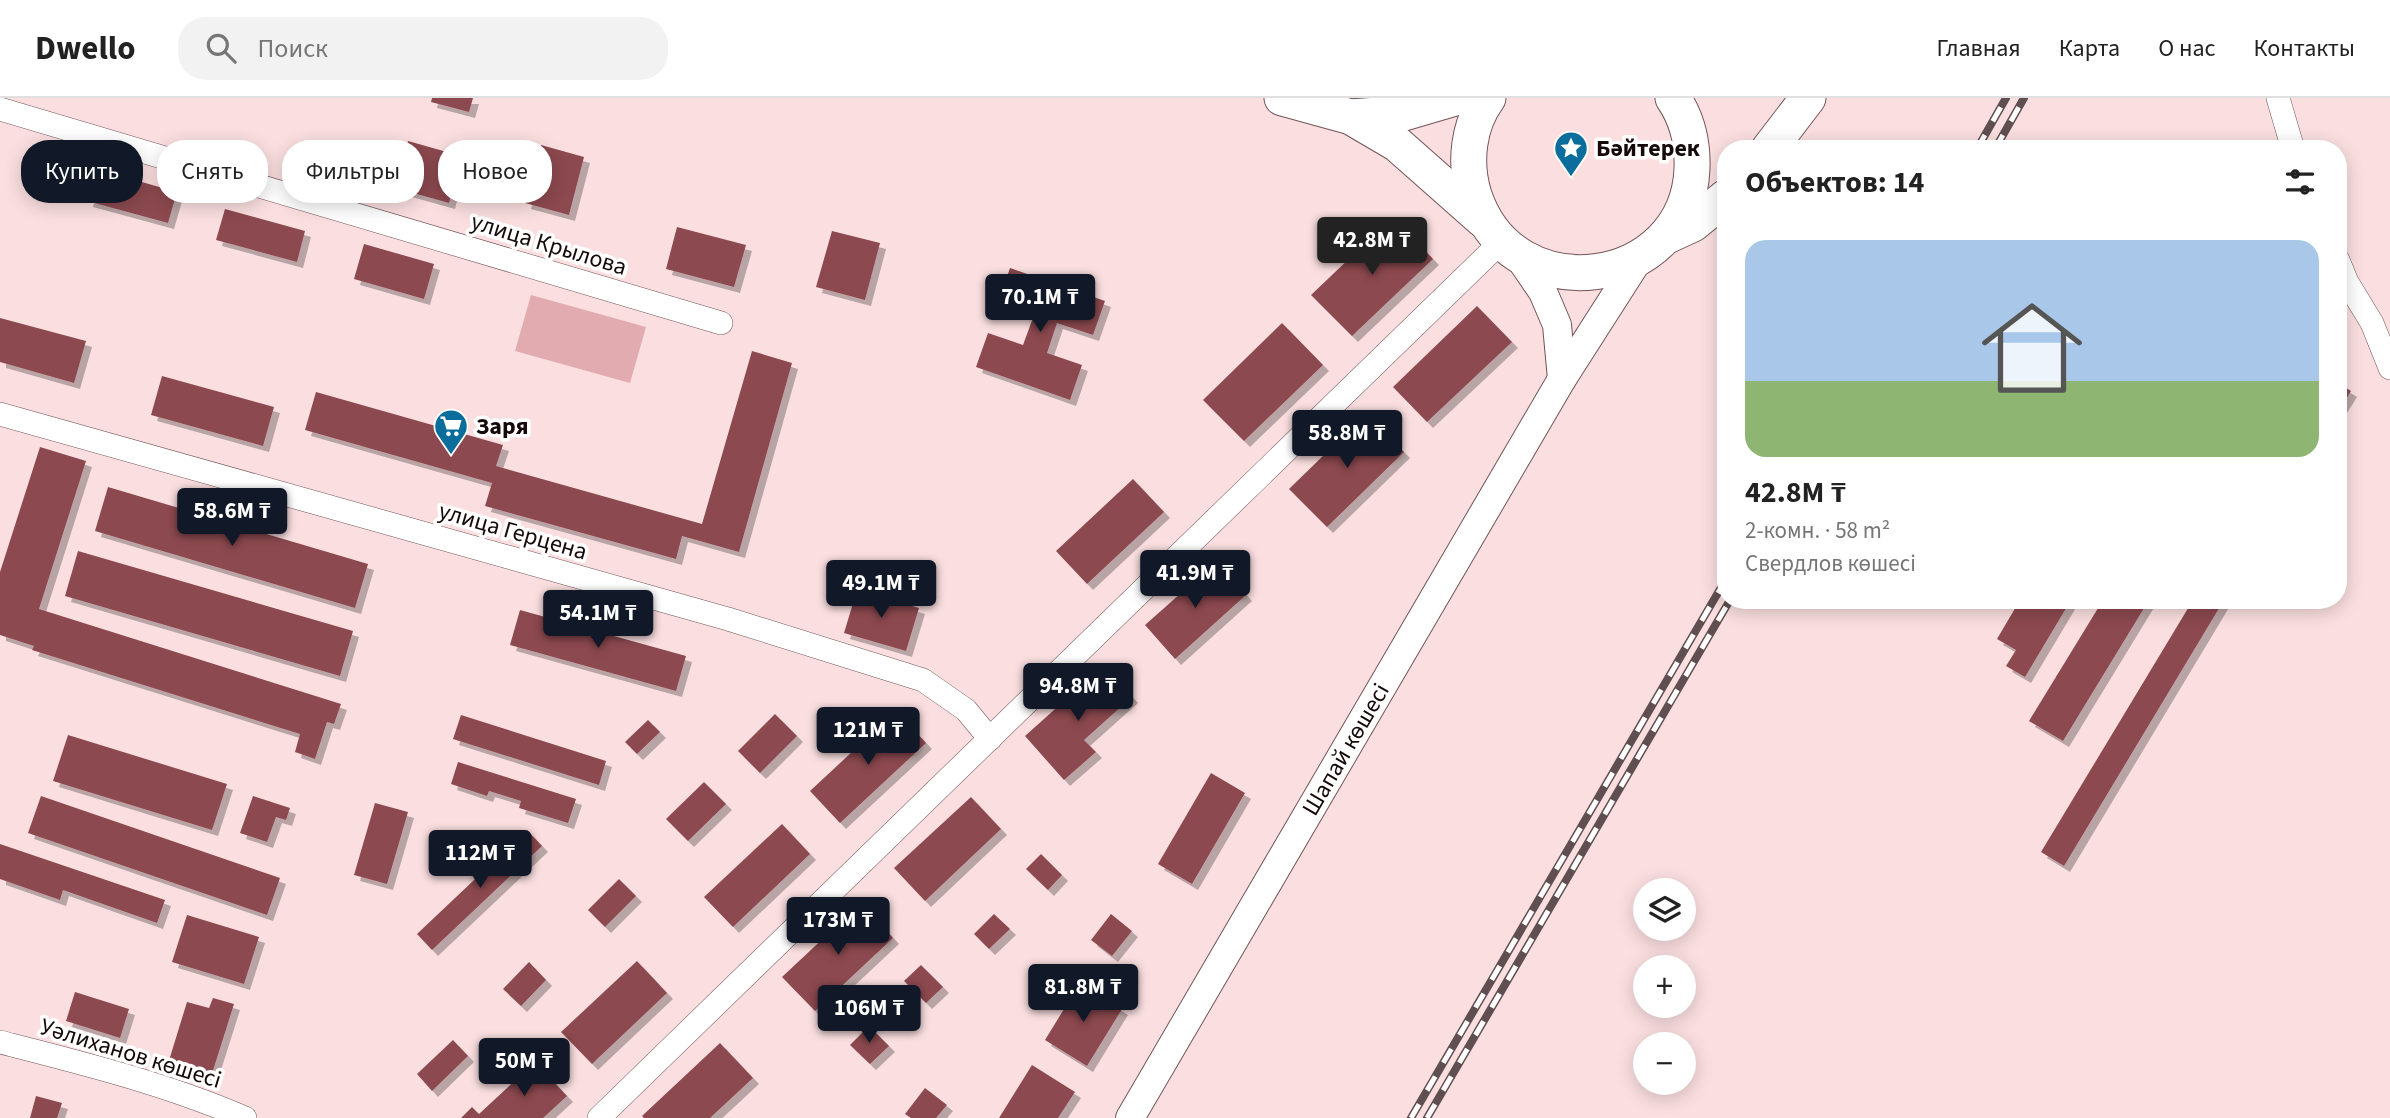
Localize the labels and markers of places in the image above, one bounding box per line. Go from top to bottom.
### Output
place icon: Бәйтерек [1552,129,1590,178]
place label: Бәйтерек [1596,131,1701,166]
pin: 42.8M ₸ [1307,218,1437,277]
pin: 70.1M ₸ [975,274,1105,334]
supermarket icon: Заря [432,407,470,456]
place label: Заря [476,409,529,444]
pin: 58.8M ₸ [1282,410,1412,470]
pin: 58.6M ₸ [167,489,297,548]
pin: 41.9M ₸ [1130,550,1260,610]
pin: 49.1M ₸ [816,560,946,620]
pin: 54.1M ₸ [533,590,663,650]
pin: 94.8M ₸ [1013,664,1143,723]
pin: 121M ₸ [811,708,925,767]
pin: 112M ₸ [423,830,537,890]
pin: 173M ₸ [781,898,895,957]
pin: 81.8M ₸ [1018,964,1148,1024]
pin: 106M ₸ [812,986,926,1045]
pin: 50M ₸ [475,1038,573,1098]

